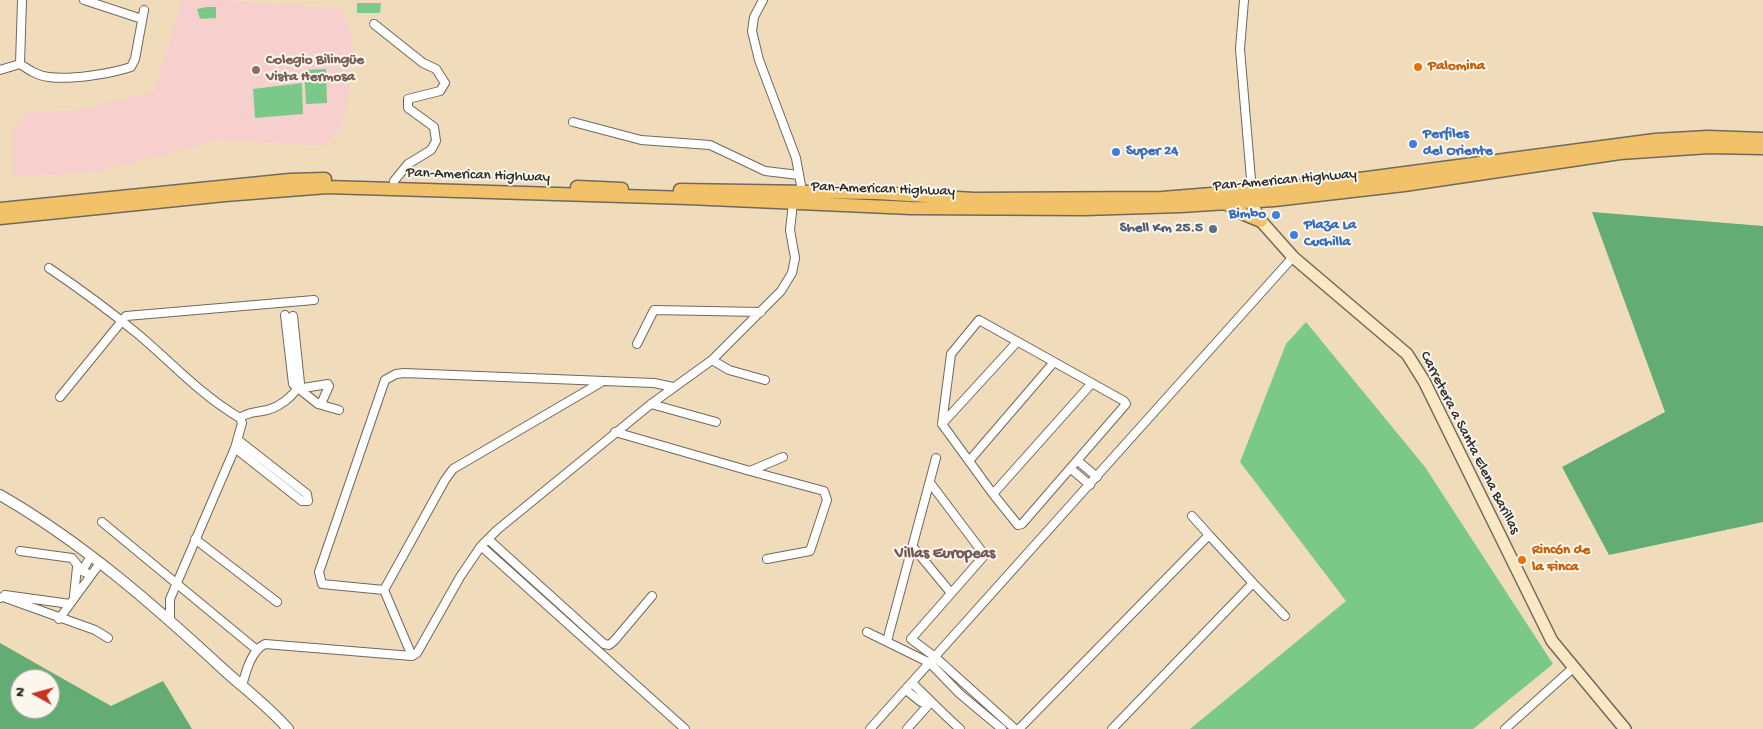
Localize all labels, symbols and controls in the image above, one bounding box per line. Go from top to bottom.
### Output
place label: Colegio Bilingüe Vista Hermosa [266,52,364,87]
place label: Palomina [1428,58,1485,76]
marker: Palomina [1412,61,1424,73]
marker: Colegio Bilingüe Vista Hermosa [250,64,262,76]
place label: Perfiles del Oriente [1423,126,1493,161]
marker: Perfiles del Oriente [1407,138,1419,150]
place label: Super 24 [1126,143,1178,161]
marker: Super 24 [1110,146,1122,158]
street label: Pan-American Highway [406,164,550,188]
street label: Pan-American Highway [1212,166,1358,196]
street label: Pan-American Highway [811,178,955,202]
place label: Bimbo [1229,206,1266,224]
marker: Bimbo [1270,209,1282,221]
place label: Plaza La Cuchilla [1304,217,1356,252]
place label: Shell Km 25.5 [1120,220,1203,238]
marker: Shell Km 25.5 [1207,223,1219,235]
marker: Plaza La Cuchilla [1288,229,1300,241]
street label: Carretera a Santa Elena Barillas [1415,349,1523,537]
place label: Rincón de la Finca [1532,542,1590,577]
district label: Villas Europeas [895,545,995,565]
marker: Rincón de la Finca [1516,554,1528,566]
north arrow [10,669,60,719]
text: N [12,687,30,698]

